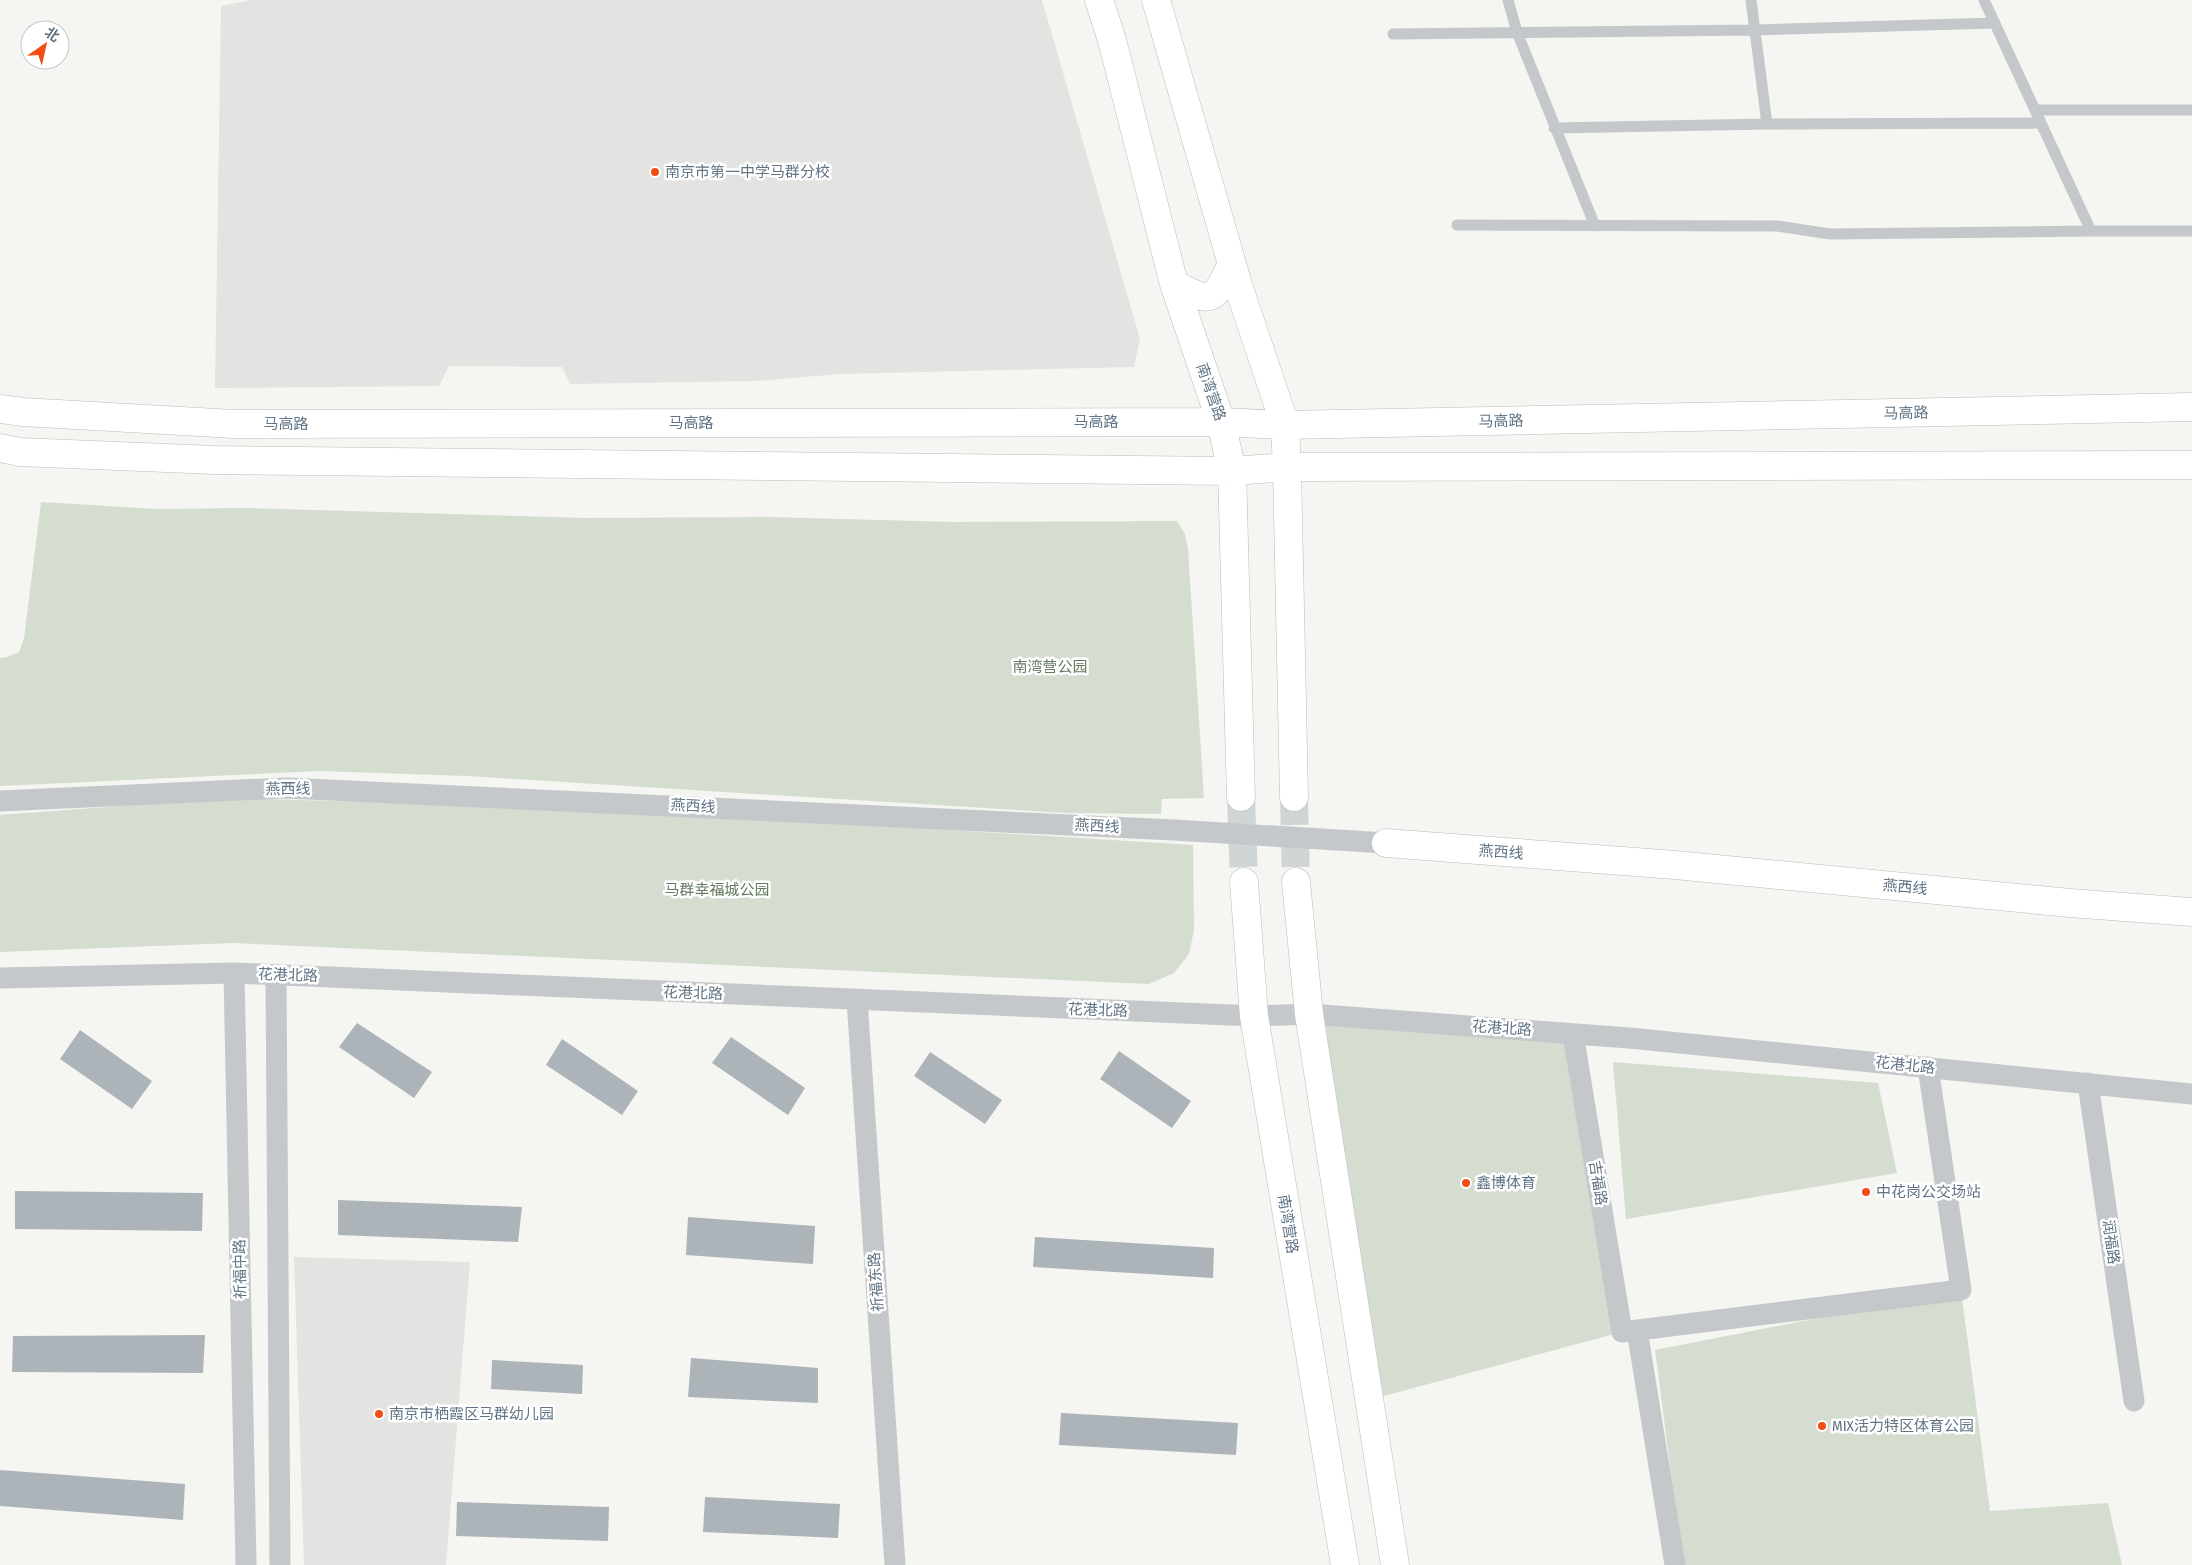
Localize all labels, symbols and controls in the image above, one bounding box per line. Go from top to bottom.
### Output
north arrow [20,20,70,70]
text: 北 [41,24,63,46]
place label: 南京市第一中学马群分校 [665,163,830,181]
marker: 南京市第一中学马群分校 [649,166,661,178]
street label: 南湾营路 [1193,361,1229,423]
street label: 马高路 [1883,404,1929,422]
street label: 马高路 [1478,412,1524,430]
street label: 马高路 [1073,413,1119,431]
street label: 马高路 [668,414,714,432]
street label: 马高路 [263,415,309,433]
park label: 南湾营公园 [1012,658,1088,676]
street label: 燕西线 [265,780,311,798]
street label: 燕西线 [670,796,716,816]
street label: 燕西线 [1074,816,1120,836]
street label: 燕西线 [1478,841,1524,863]
street label: 燕西线 [1882,876,1928,898]
park label: 马群幸福城公园 [664,881,770,899]
street label: 花港北路 [258,965,318,985]
street label: 花港北路 [663,983,723,1003]
street label: 花港北路 [1068,1000,1128,1020]
street label: 花港北路 [1471,1017,1533,1039]
street label: 花港北路 [1874,1053,1936,1077]
street label: 吉福路 [1586,1159,1610,1207]
place label: 鑫博体育 [1476,1174,1536,1192]
marker: 鑫博体育 [1460,1177,1472,1189]
place label: 中花岗公交场站 [1876,1183,1981,1201]
marker: 中花岗公交场站 [1860,1186,1872,1198]
street label: 南湾营路 [1274,1193,1302,1255]
street label: 润福路 [2099,1218,2123,1266]
street label: 祈福中路 [230,1239,250,1299]
street label: 祈福东路 [865,1251,887,1313]
place label: 南京市栖霞区马群幼儿园 [389,1405,554,1423]
marker: 南京市栖霞区马群幼儿园 [373,1408,385,1420]
place label: MIX活力特区体育公园 [1832,1417,1974,1435]
marker: MIX活力特区体育公园 [1816,1420,1828,1432]

